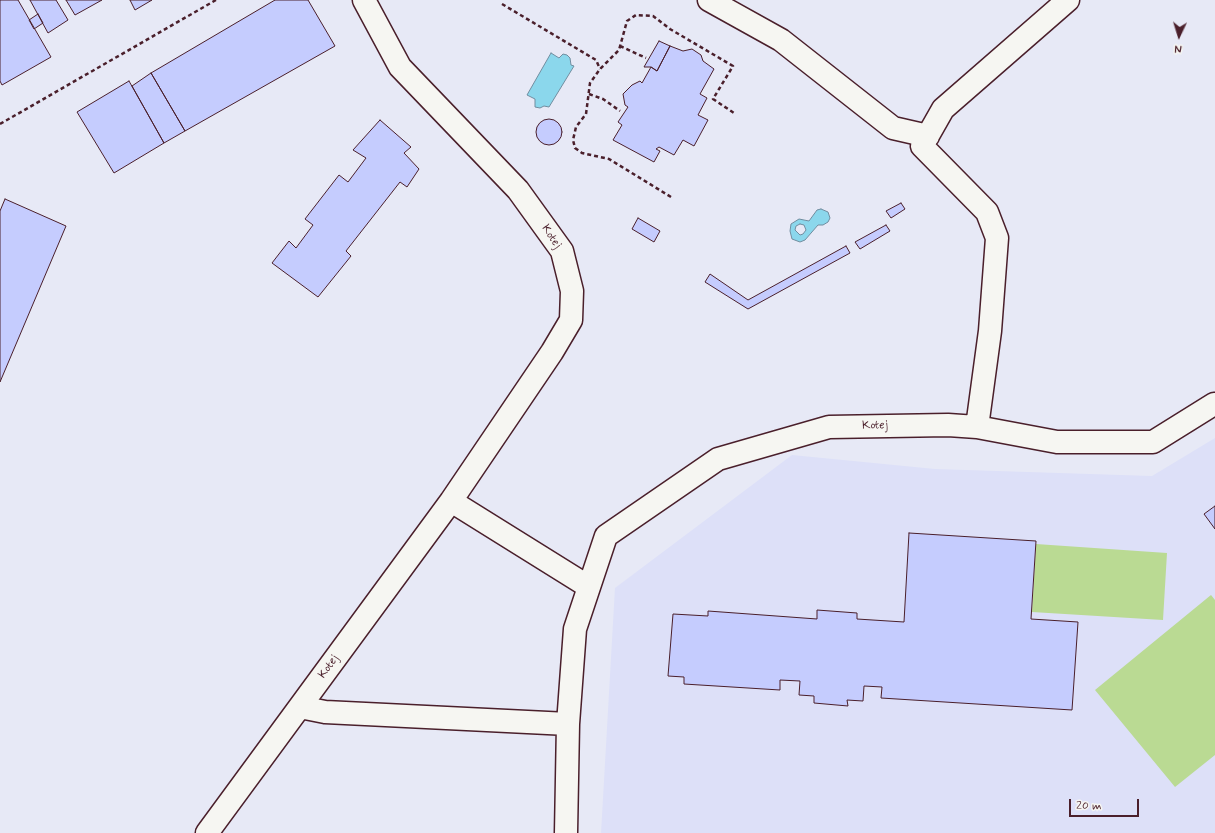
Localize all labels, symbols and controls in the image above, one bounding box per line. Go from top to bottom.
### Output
north arrow [1159,16,1199,56]
text: N [1174,41,1182,55]
street label: Kotej [538,222,564,252]
street label: Kotej [862,419,888,433]
street label: Kotej [316,652,342,682]
scale bar [1071,791,1141,817]
text: 20 m [1076,798,1102,814]

